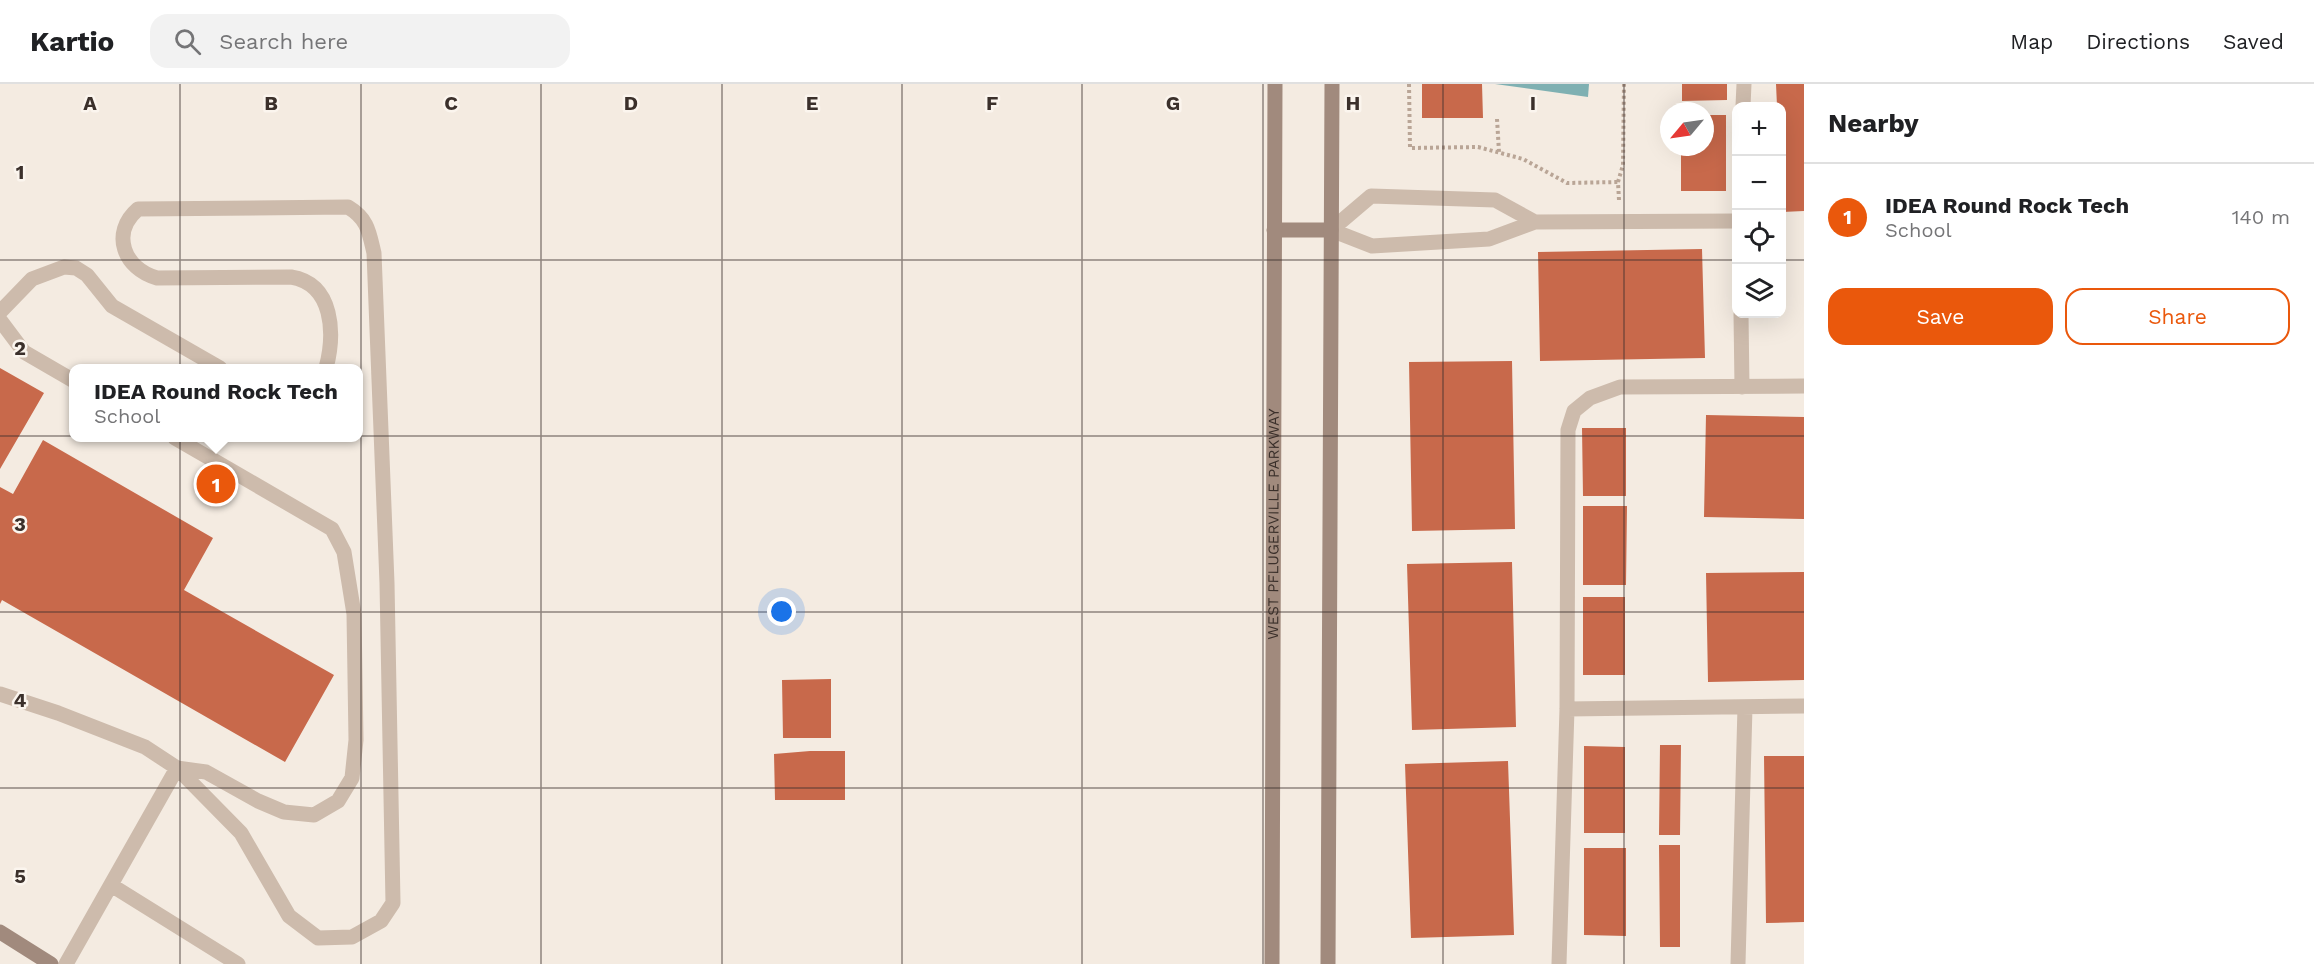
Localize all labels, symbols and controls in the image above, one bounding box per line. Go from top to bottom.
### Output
search box [150,14,570,68]
text: Kartio [30,25,114,58]
icon: search [171,25,204,58]
text: Search here [219,29,348,54]
text: Map [2010,29,2053,54]
text: Directions [2086,29,2190,54]
text: Saved [2223,29,2284,54]
text: A [83,91,97,115]
text: B [264,91,278,115]
text: C [444,91,458,115]
text: D [624,91,638,115]
text: E [806,91,818,115]
text: F [986,91,998,115]
text: G [1166,91,1180,115]
text: H [1346,91,1360,115]
text: I [1530,91,1536,115]
north arrow [1660,102,1714,156]
map controls [1732,102,1786,318]
button: + [1732,102,1786,156]
text: Nearby [1828,108,1919,138]
button: − [1732,156,1786,210]
text: 1 [16,160,24,184]
text: IDEA Round Rock Tech [1885,193,2129,218]
text: 1 [1843,205,1852,229]
text: 140 m [2232,205,2290,229]
button: locate [1732,210,1786,264]
text: School [1885,218,1952,242]
button: layers [1732,264,1786,318]
button: Save [1828,288,2053,345]
button: Share [2065,288,2290,345]
text: 2 [14,336,26,360]
popup [69,364,363,442]
text: IDEA Round Rock Tech [94,379,338,404]
text: School [94,404,161,428]
street label: WEST PFLUGERVILLE PARKWAY [1264,408,1283,640]
pin: 1 [196,462,236,506]
text: 3 [14,512,26,536]
your location [767,597,796,626]
text: 4 [14,688,27,712]
text: 5 [14,864,26,888]

